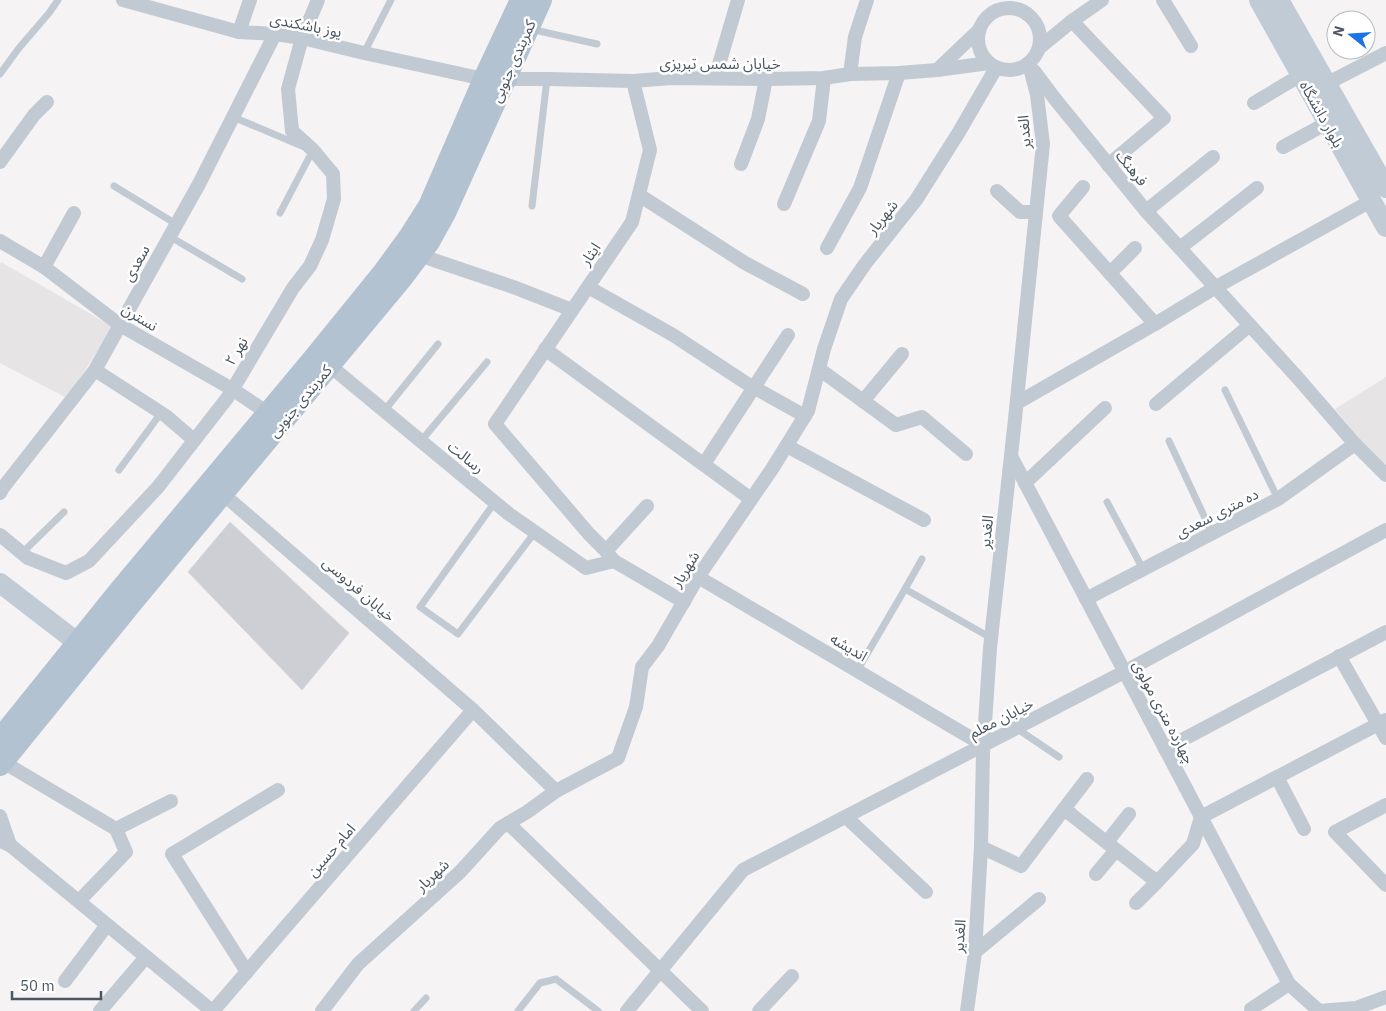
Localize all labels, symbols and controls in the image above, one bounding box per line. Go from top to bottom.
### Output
street label: یوز باشکندی [268,9,344,41]
north arrow [1326,10,1376,60]
street label: کمربندی جنوبی [486,16,540,105]
text: N [1328,24,1349,39]
street label: خیابان شمس تبریزی [660,54,781,73]
street label: بلوار دانشگاه [1296,77,1348,151]
street label: الغدیر [1013,115,1035,150]
street label: فرهنگ [1112,146,1152,190]
street label: شهریار [862,196,902,239]
street label: ایثار [575,239,604,270]
street label: سعدی [118,241,154,285]
street label: نسترن [119,299,161,335]
street label: نهر ۲ [220,333,252,369]
street label: کمربندی جنوبی [264,360,336,441]
street label: رسالت [444,437,488,477]
street label: ده متری سعدی [1173,484,1261,542]
street label: الغدیر [975,514,997,551]
street label: شهریار [666,547,704,592]
street label: خیابان فردوسی [319,552,399,626]
street label: اندیشه [827,629,871,665]
street label: چهارده متری مولوی [1128,657,1199,768]
street label: خیابان معلم [966,694,1037,744]
street label: امام حسین [303,819,361,882]
street label: شهریار [410,855,453,896]
street label: الغدیر [948,919,970,954]
scale bar [12,968,101,1000]
text: 50 m [20,976,55,995]

